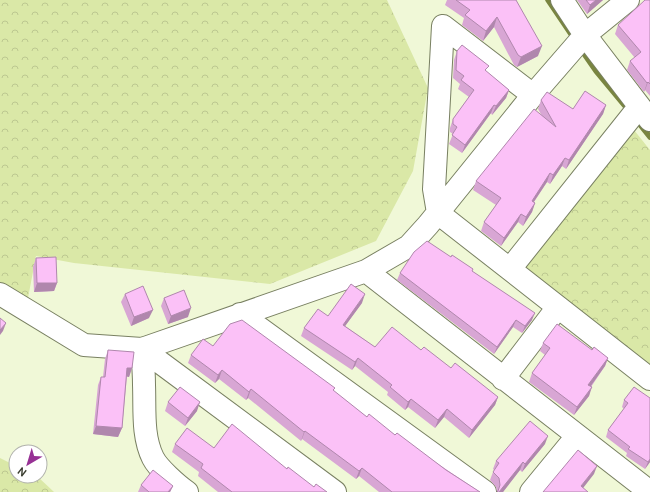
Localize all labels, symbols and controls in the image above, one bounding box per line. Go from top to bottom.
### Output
north arrow [8,444,48,484]
text: N [15,463,30,479]

